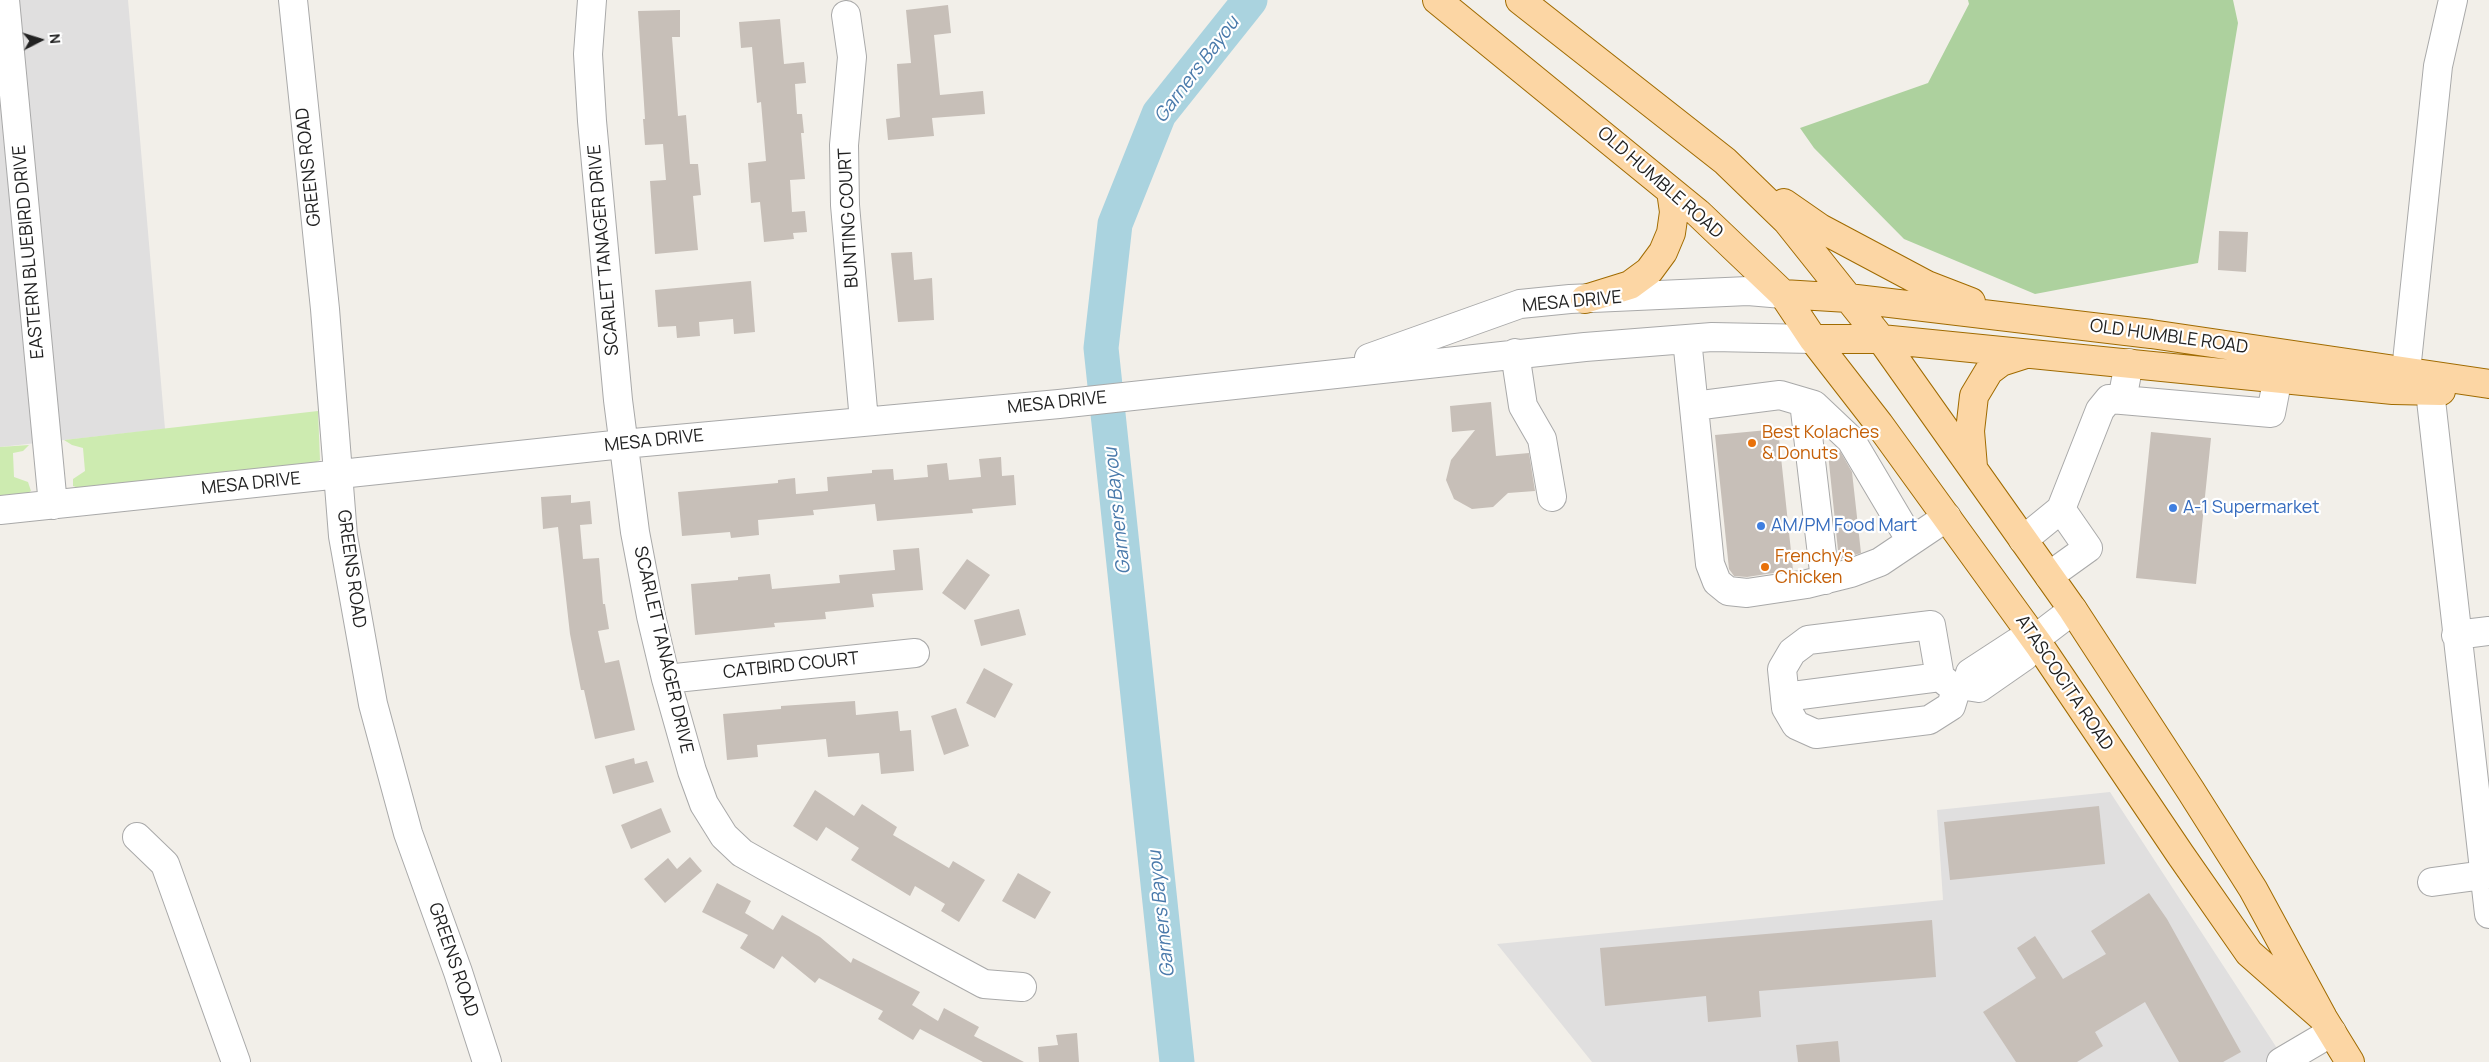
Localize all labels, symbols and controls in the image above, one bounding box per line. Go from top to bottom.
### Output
water label: Garners Bayou [1150,12,1244,128]
north arrow [15,15,65,65]
text: N [46,33,65,44]
street label: GREENS ROAD [292,107,326,227]
street label: OLD HUMBLE ROAD [1593,123,1727,243]
street label: SCARLET TANAGER DRIVE [584,143,624,357]
street label: EASTERN BLUEBIRD DRIVE [9,144,49,360]
street label: BUNTING COURT [835,147,863,289]
street label: MESA DRIVE [1521,287,1623,317]
street label: OLD HUMBLE ROAD [2088,315,2250,359]
street label: MESA DRIVE [1006,387,1108,419]
place label: Best Kolaches & Donuts [1762,422,1879,464]
street label: MESA DRIVE [603,425,705,457]
marker: Best Kolaches & Donuts [1746,437,1758,449]
water label: Garners Bayou [1100,447,1136,575]
street label: MESA DRIVE [200,468,302,500]
place label: A-1 Supermarket [2183,497,2320,519]
marker: A-1 Supermarket [2167,502,2179,514]
street label: GREENS ROAD [332,509,370,629]
place label: AM/PM Food Mart [1771,515,1917,537]
marker: AM/PM Food Mart [1755,520,1767,532]
street label: SCARLET TANAGER DRIVE [629,544,697,756]
place label: Frenchy's Chicken [1775,546,1853,588]
marker: Frenchy's Chicken [1759,561,1771,573]
street label: ATASCOCITA ROAD [2011,611,2117,755]
street label: CATBIRD COURT [722,648,860,684]
water label: Garners Bayou [1144,850,1180,978]
street label: GREENS ROAD [423,900,483,1020]

